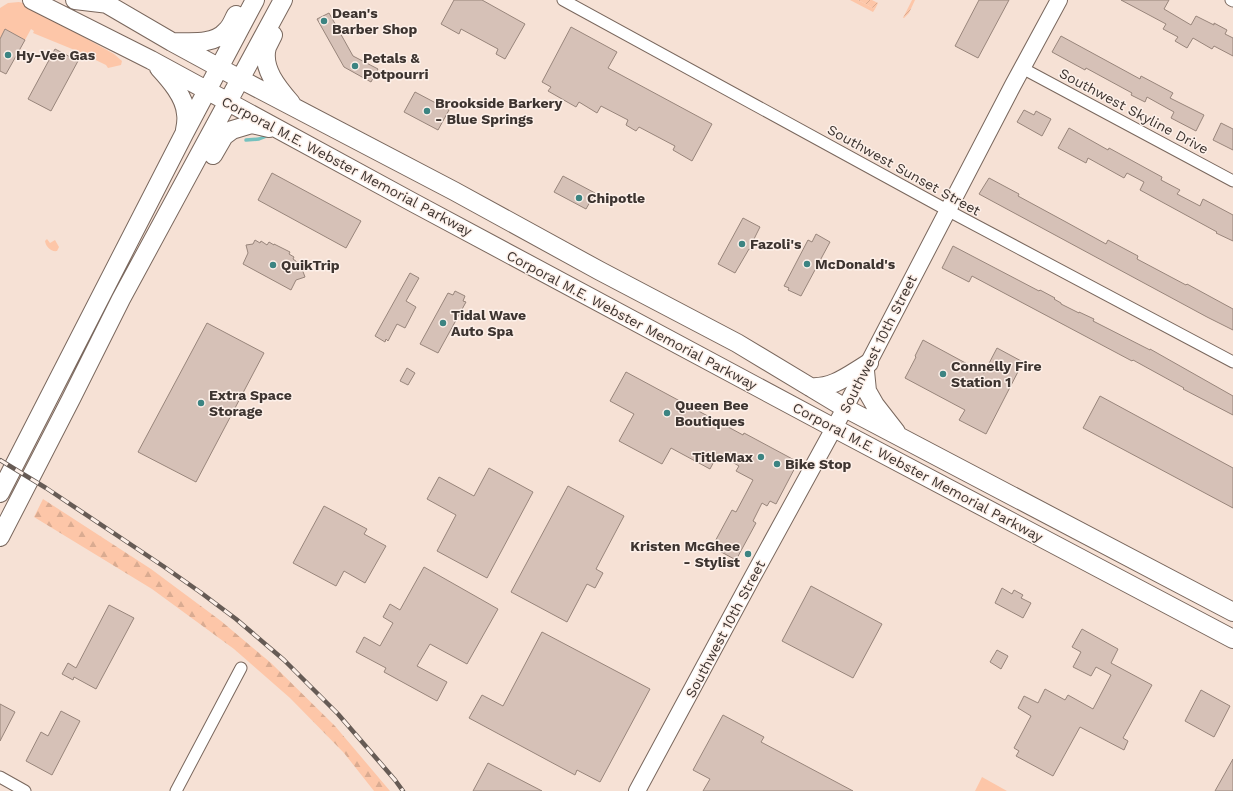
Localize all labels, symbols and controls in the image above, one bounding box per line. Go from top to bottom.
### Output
place label: Dean's Barber Shop [332,5,417,37]
marker: Dean's Barber Shop [319,16,329,26]
place label: Hy-Vee Gas [16,47,96,63]
marker: Hy-Vee Gas [3,50,13,60]
place label: Petals & Potpourri [363,50,429,82]
marker: Petals & Potpourri [350,61,360,71]
street label: Southwest Skyline Drive [1057,65,1211,157]
street label: Corporal M.E. Webster Memorial Parkway [219,93,475,239]
place label: Brookside Barkery - Blue Springs [435,95,563,127]
marker: Brookside Barkery - Blue Springs [422,106,432,116]
street label: Southwest Sunset Street [825,121,983,219]
place label: Chipotle [587,190,645,206]
marker: Chipotle [574,193,584,203]
place label: Fazoli's [750,236,802,252]
marker: Fazoli's [737,239,747,249]
street label: Corporal M.E. Webster Memorial Parkway [504,247,760,393]
place label: McDonald's [815,256,896,272]
place label: QuikTrip [281,257,340,273]
marker: McDonald's [802,259,812,269]
marker: QuikTrip [268,260,278,270]
street label: Southwest 10th Street [836,272,920,416]
place label: Tidal Wave Auto Spa [451,307,526,339]
marker: Tidal Wave Auto Spa [438,318,448,328]
place label: Connelly Fire Station 1 [951,358,1042,390]
marker: Connelly Fire Station 1 [938,369,948,379]
place label: Extra Space Storage [209,387,292,419]
place label: Queen Bee Boutiques [675,397,749,429]
marker: Extra Space Storage [196,398,206,408]
street label: Corporal M.E. Webster Memorial Parkway [790,399,1046,545]
marker: Queen Bee Boutiques [662,408,672,418]
place label: TitleMax [692,449,754,465]
marker: TitleMax [756,452,766,462]
place label: Bike Stop [785,456,852,472]
marker: Bike Stop [772,459,782,469]
place label: Kristen McGhee - Stylist [630,538,740,570]
marker: Kristen McGhee - Stylist [743,549,753,559]
street label: Southwest 10th Street [682,557,768,700]

